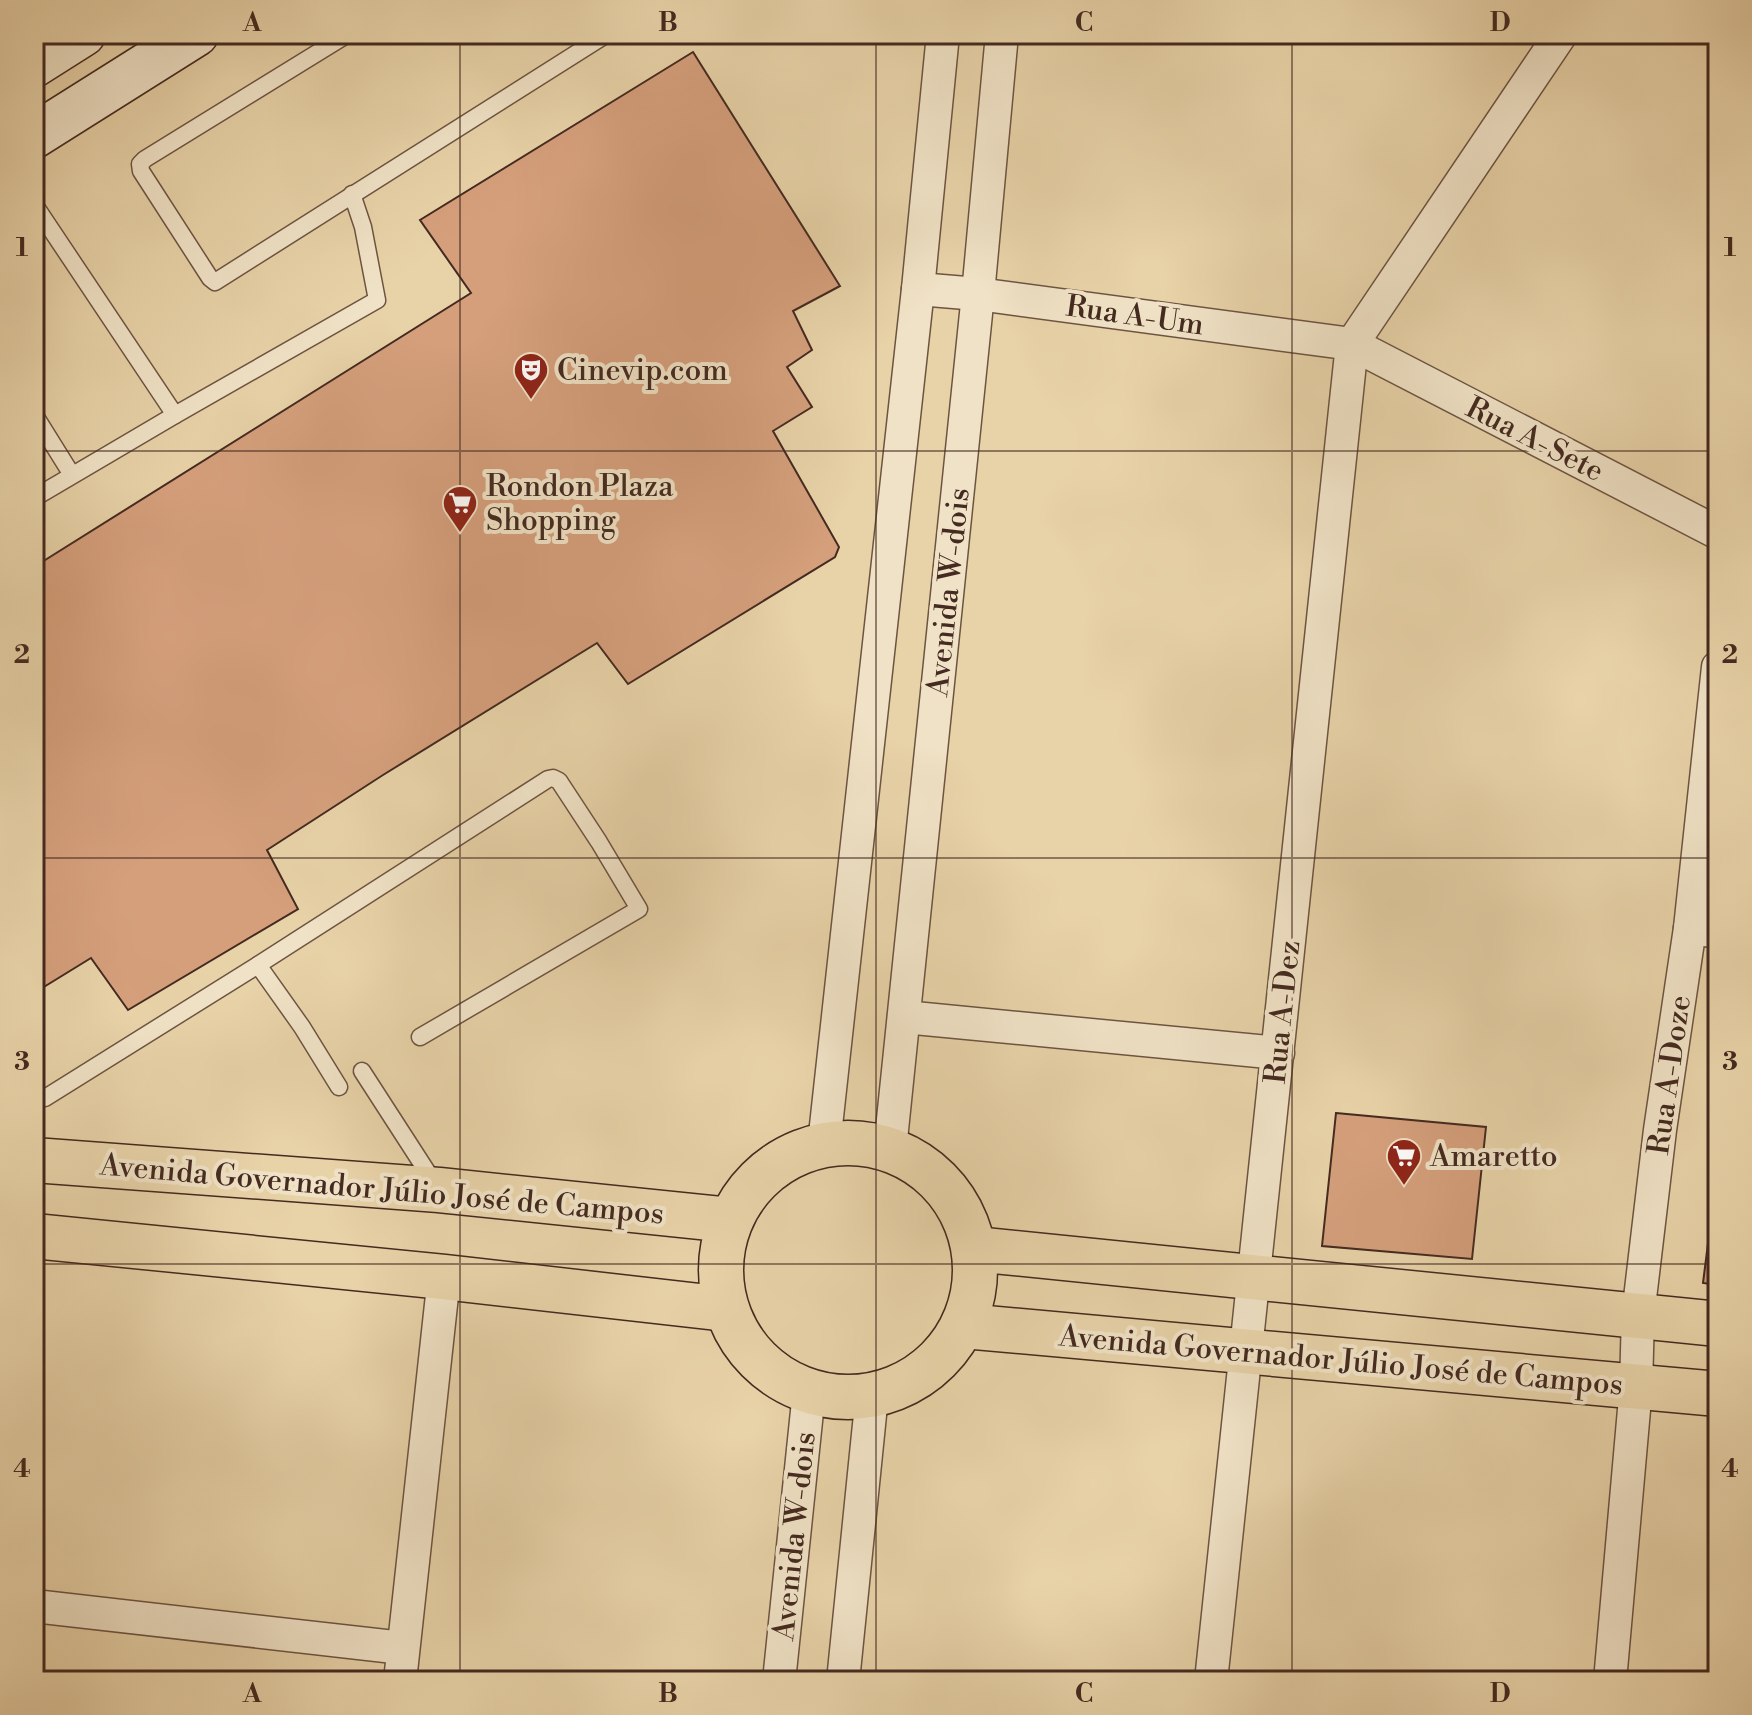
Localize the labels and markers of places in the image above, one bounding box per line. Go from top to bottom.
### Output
theatre icon: Cinevip.com [512,351,550,401]
place label: Cinevip.com [557,352,728,390]
place label: Rondon Plaza Shopping [486,468,674,540]
supermarket icon: Rondon Plaza Shopping [441,484,479,534]
supermarket icon: Amaretto [1385,1137,1423,1187]
place label: Amaretto [1429,1138,1558,1176]

